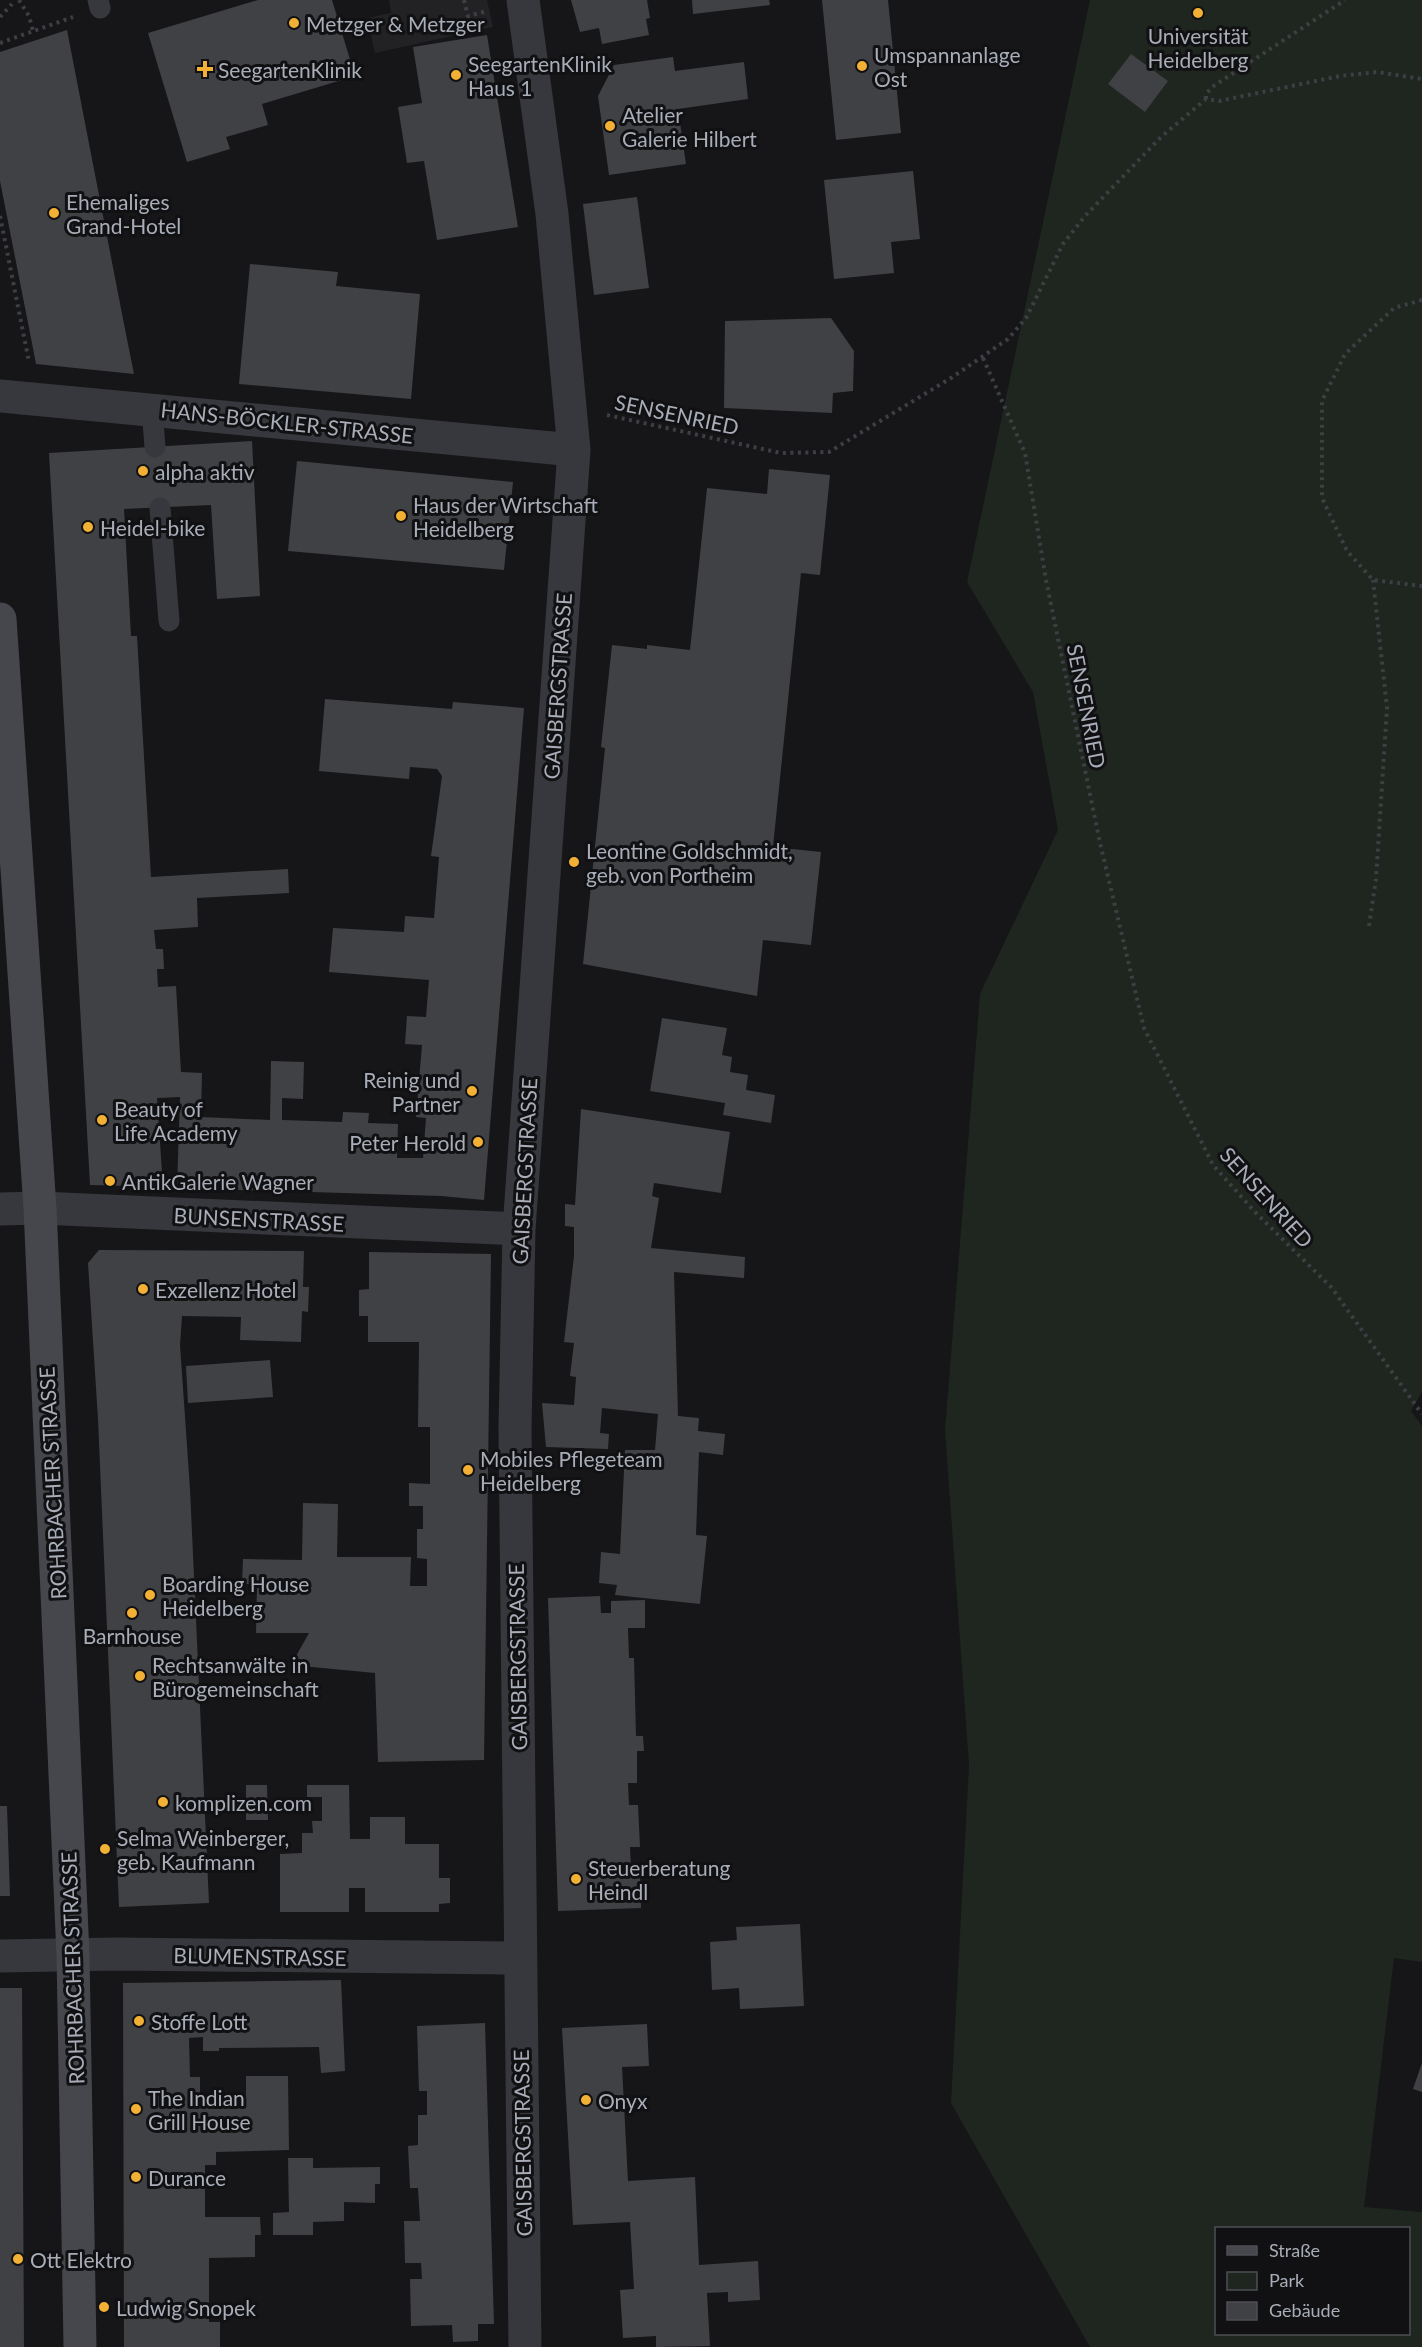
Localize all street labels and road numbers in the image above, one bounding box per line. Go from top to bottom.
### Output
street label: SENSENRIED [613,389,741,439]
street label: HANS-BÖCKLER-STRASSE [160,396,414,448]
street label: GAISBERGSTRASSE [538,592,576,780]
street label: SENSENRIED [1063,642,1111,770]
street label: GAISBERGSTRASSE [507,1077,541,1265]
street label: SENSENRIED [1215,1142,1319,1252]
street label: BUNSENSTRASSE [173,1202,345,1236]
street label: ROHRBACHER STRASSE [33,1366,71,1600]
street label: GAISBERGSTRASSE [503,1563,531,1751]
street label: ROHRBACHER STRASSE [55,1851,89,2085]
street label: BLUMENSTRASSE [173,1942,347,1970]
street label: GAISBERGSTRASSE [508,2049,536,2237]

